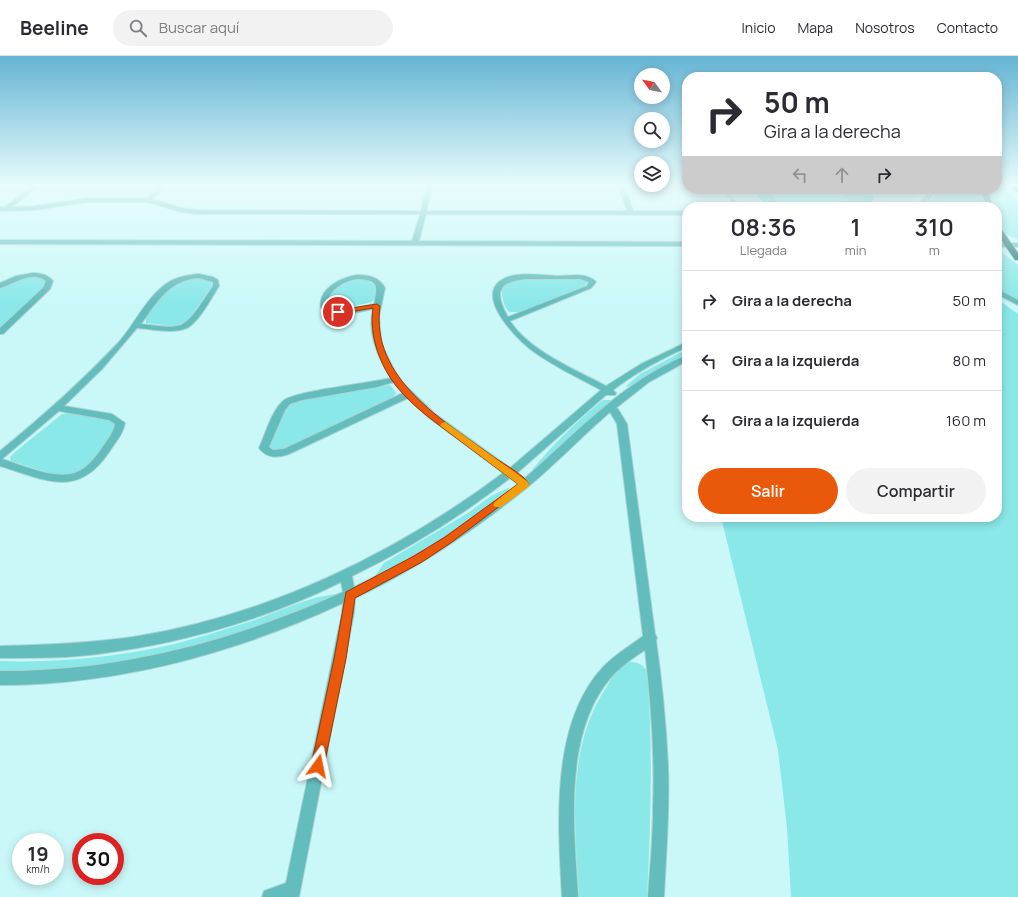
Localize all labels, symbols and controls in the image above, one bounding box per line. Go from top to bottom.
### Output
search box [113,10,393,46]
text: Beeline [20,15,89,41]
icon: search [127,17,149,39]
text: Buscar aquí [159,17,239,38]
text: Inicio [742,18,776,37]
text: Mapa [798,18,833,37]
text: Nosotros [855,18,915,37]
text: Contacto [937,18,998,37]
north arrow [634,68,670,104]
map controls [634,68,670,192]
text: 50 m [764,83,830,121]
icon: right [698,88,750,140]
button: search [634,112,670,148]
text: Gira a la derecha [764,119,901,143]
button: layers [634,156,670,192]
icon: left [789,164,811,186]
icon: ahead [831,164,853,186]
icon: right [873,164,895,186]
text: 08:36 [730,210,797,243]
text: 1 [850,210,861,243]
text: 310 [915,210,954,243]
text: Llegada [740,241,787,259]
text: min [845,241,866,259]
text: m [929,241,940,259]
icon: right [698,290,720,312]
text: Gira a la derecha [732,290,852,311]
text: 50 m [952,290,986,311]
pin [321,295,355,329]
icon: arrive [327,301,349,323]
icon: left [698,350,720,372]
text: Gira a la izquierda [732,350,859,371]
text: 80 m [952,350,986,371]
icon: left [698,410,720,432]
text: Gira a la izquierda [732,410,859,431]
text: 160 m [946,410,986,431]
button: Salir [698,468,838,514]
button: Compartir [846,468,986,514]
position arrow [297,745,339,787]
speed limit sign: 30 [72,833,124,885]
text: 19 [27,840,49,867]
text: km/h [26,862,50,876]

